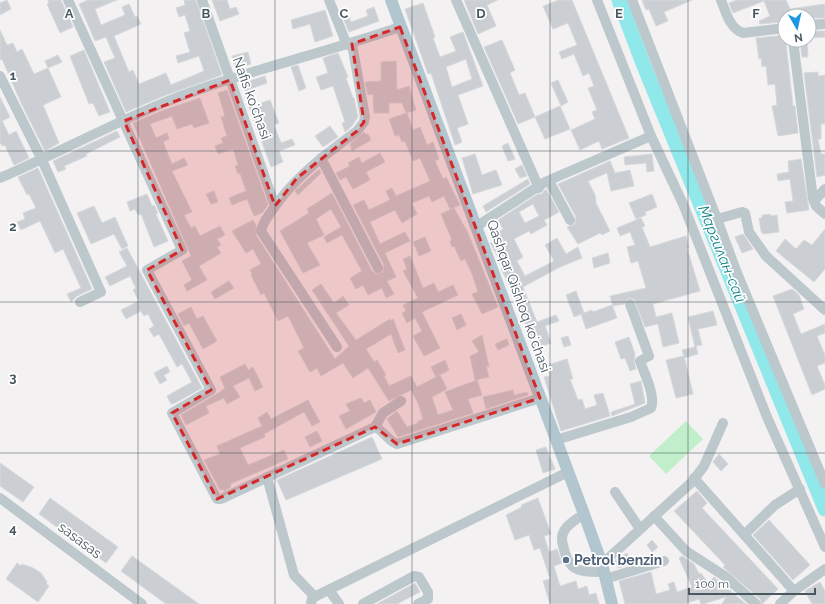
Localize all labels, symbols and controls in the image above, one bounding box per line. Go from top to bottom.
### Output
text: A [65,6,74,21]
text: B [202,6,211,21]
text: C [340,6,349,21]
text: D [476,6,486,21]
text: E [615,6,623,21]
text: F [752,6,760,21]
north arrow [777,8,817,48]
text: N [793,30,804,44]
street label: Nafis koʻchasi [230,55,274,141]
text: 1 [10,68,17,83]
water label: Маргилан-сай [694,203,750,306]
street label: Qashqar Qishloq koʻchasi [484,218,554,374]
text: 2 [9,219,17,234]
text: 3 [9,370,17,385]
street label: sasasas [55,519,105,562]
text: 4 [9,521,17,536]
place label: Petrol benzin [574,552,662,568]
marker: Petrol benzin [561,555,571,565]
scale bar [689,570,815,596]
text: 100 m [695,577,729,591]

